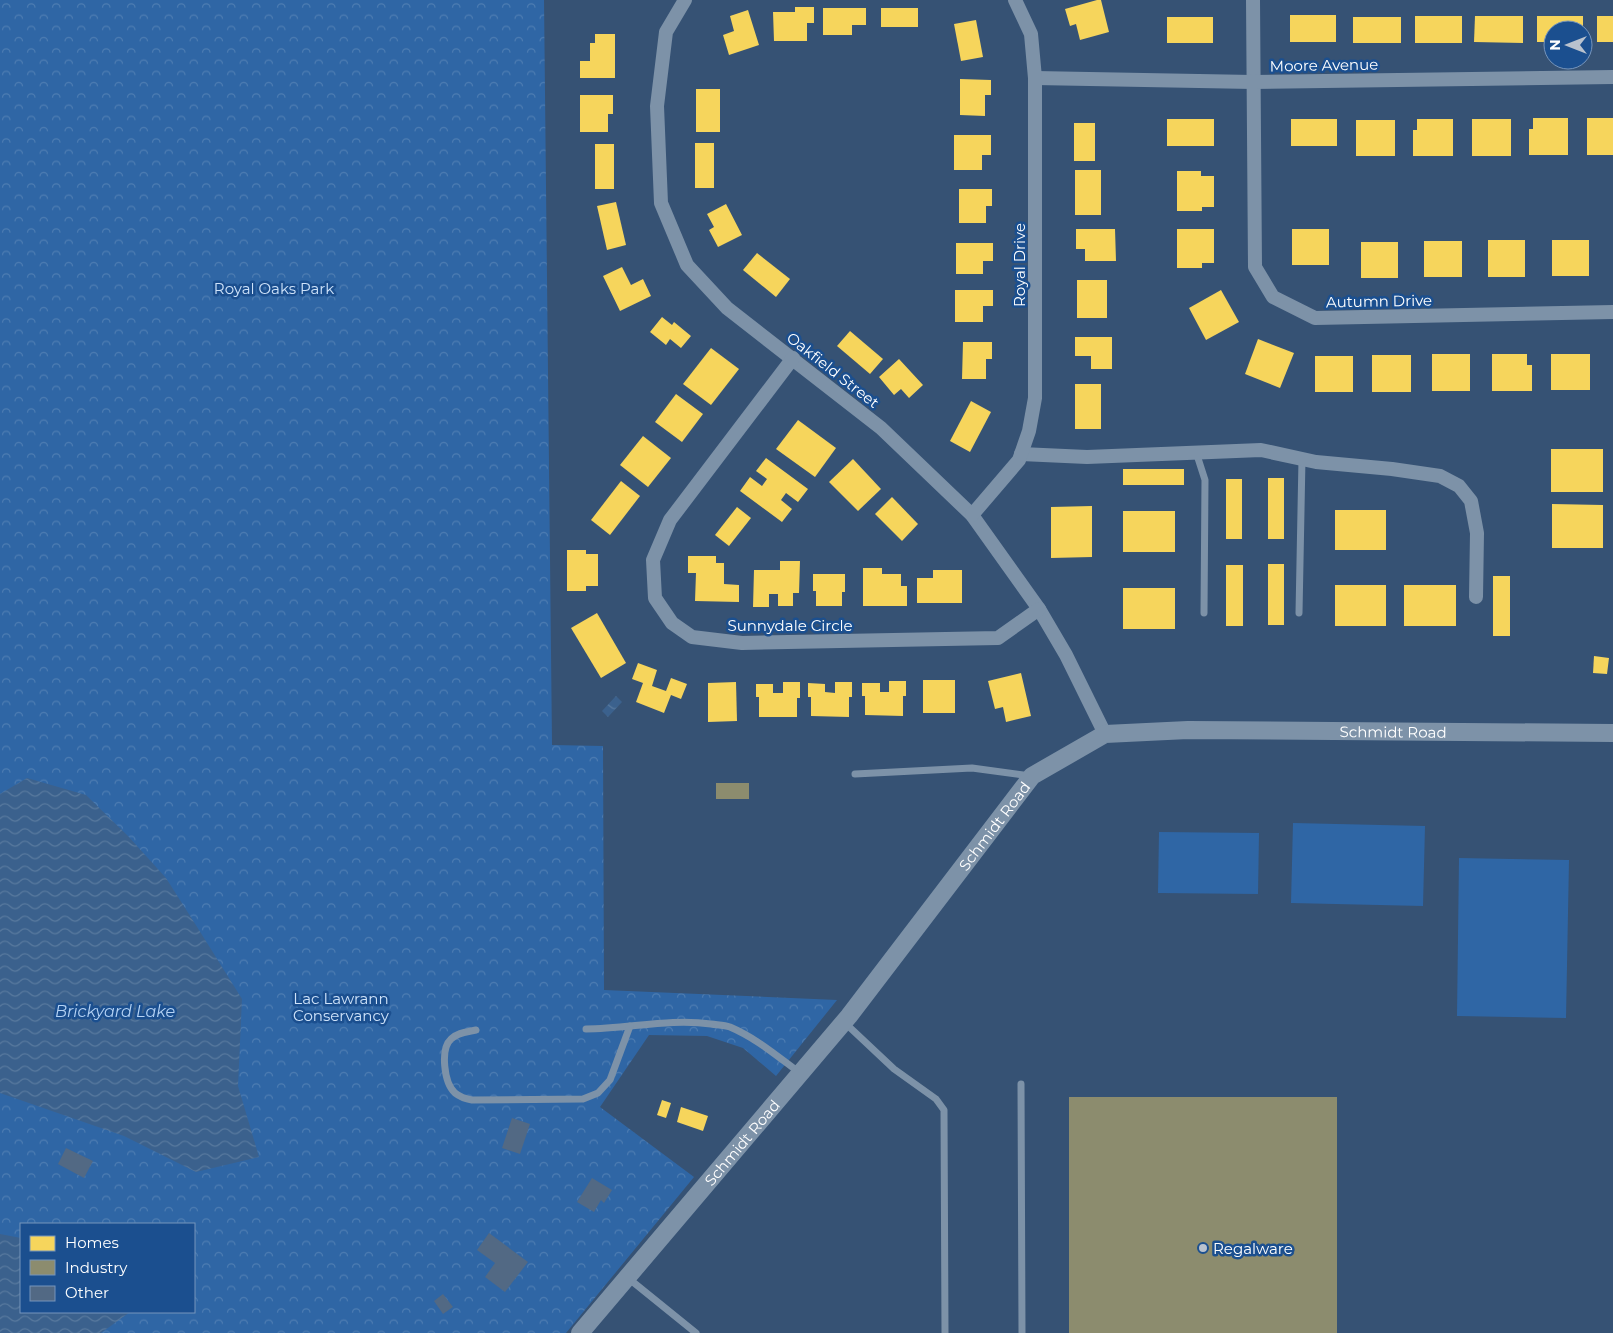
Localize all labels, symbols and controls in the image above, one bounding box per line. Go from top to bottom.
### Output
north arrow [1543,20,1593,70]
text: N [1546,39,1564,51]
street label: Moore Avenue [1270,55,1378,75]
street label: Royal Drive [1010,223,1029,307]
park label: Royal Oaks Park [214,279,334,298]
street label: Autumn Drive [1326,291,1432,311]
street label: Oakfield Street [783,328,883,412]
street label: Sunnydale Circle [727,616,853,635]
street label: Schmidt Road [1340,722,1447,741]
street label: Schmidt Road [954,777,1034,874]
park label: Lac Lawrann Conservancy [293,989,390,1025]
water label: Brickyard Lake [55,1002,175,1021]
street label: Schmidt Road [700,1095,784,1189]
legend [20,1223,195,1313]
text: Homes [65,1233,119,1252]
place label: Regalware [1213,1239,1293,1258]
marker: Regalware [1197,1242,1209,1254]
text: Industry [65,1258,128,1277]
text: Other [65,1283,109,1302]

